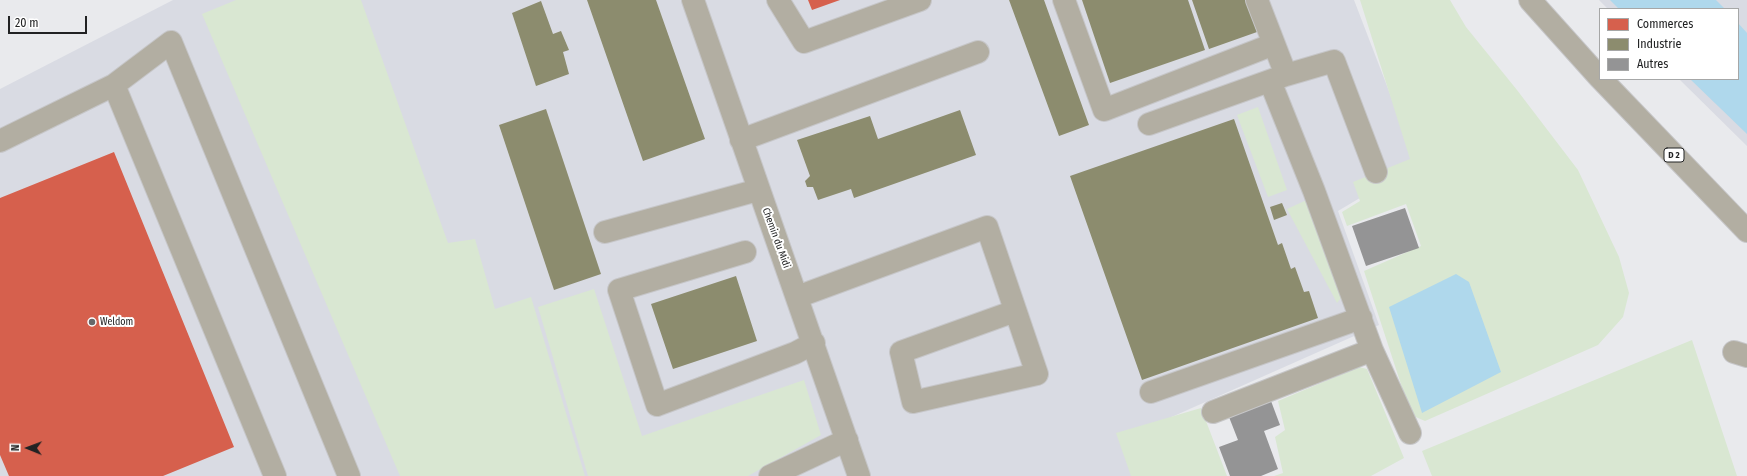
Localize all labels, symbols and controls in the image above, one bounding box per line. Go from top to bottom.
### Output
scale bar [10,8,89,34]
legend [1599,8,1739,80]
text: 20 m [15,16,39,30]
text: Commerces [1637,17,1693,31]
text: Industrie [1637,37,1681,51]
text: Autres [1637,57,1668,71]
road number: D 2 [1664,148,1684,162]
street label: Chemin du Midi [760,206,792,270]
place label: Weldom [100,316,133,328]
marker: Weldom [87,317,97,327]
north arrow [8,428,48,468]
text: N [9,444,22,451]

